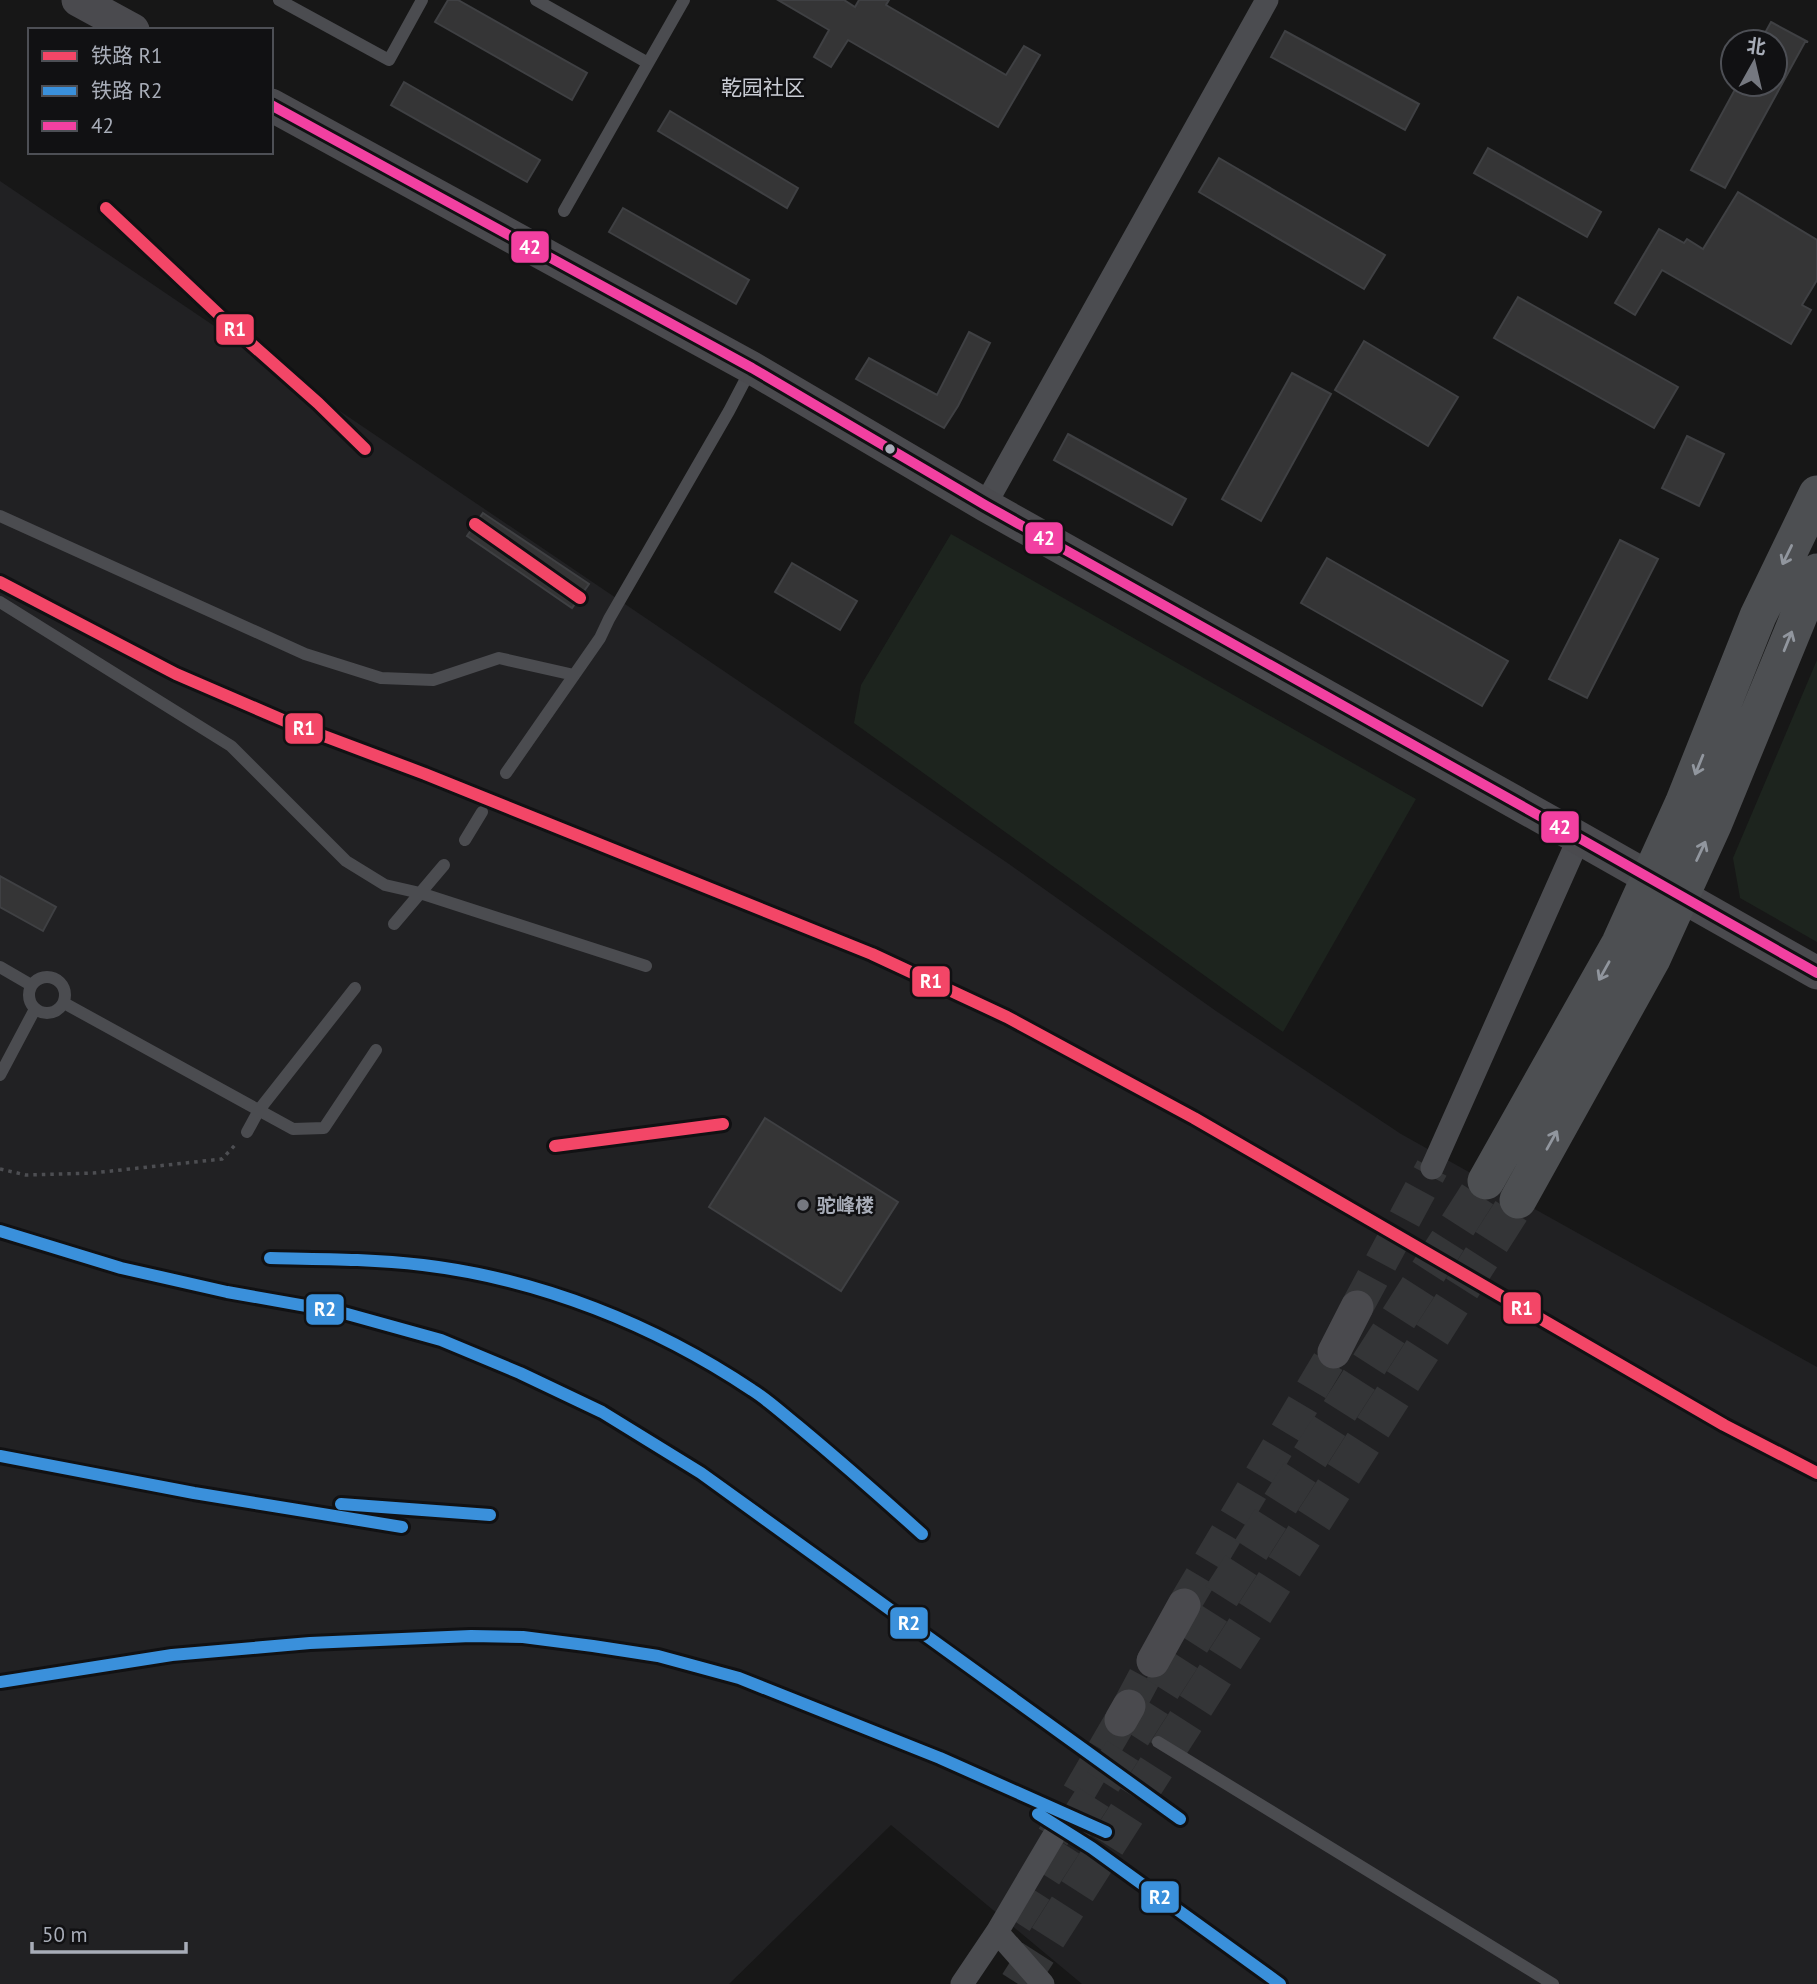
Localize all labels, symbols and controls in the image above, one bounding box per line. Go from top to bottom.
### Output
legend [28,28,273,154]
north arrow [1719,28,1789,98]
text: 北 [1745,33,1767,59]
text: 铁路 R1 [91,42,163,69]
district label: 乾园社区 [721,74,805,101]
text: 铁路 R2 [91,77,163,104]
text: 42 [91,112,114,139]
line badge: 42 [510,230,550,264]
text: 42 [519,235,541,259]
line badge: R1 [215,313,255,346]
text: R1 [224,317,246,341]
unlabelled marker [883,442,897,456]
line badge: 42 [1024,521,1064,555]
text: 42 [1033,526,1055,550]
one-way arrow [1779,544,1793,565]
one-way arrow [1782,630,1795,652]
line badge: R1 [284,712,324,745]
text: R1 [293,716,315,740]
one-way arrow [1691,753,1704,775]
line badge: 42 [1540,810,1580,844]
text: 42 [1549,815,1571,839]
one-way arrow [1695,841,1708,862]
one-way arrow [1597,961,1611,981]
line badge: R1 [911,965,951,998]
text: R1 [920,969,942,993]
one-way arrow [1545,1130,1559,1151]
place label: 驼峰楼 [817,1193,874,1217]
marker: 驼峰楼 [795,1197,811,1213]
line badge: R1 [1502,1291,1542,1325]
line badge: R2 [305,1293,345,1326]
text: R1 [1511,1296,1533,1320]
text: R2 [314,1297,336,1321]
line badge: R2 [889,1606,929,1640]
text: R2 [898,1611,920,1635]
line badge: R2 [1140,1880,1180,1914]
text: R2 [1149,1885,1171,1909]
scale bar [32,1910,186,1954]
text: 50 m [42,1921,88,1948]

